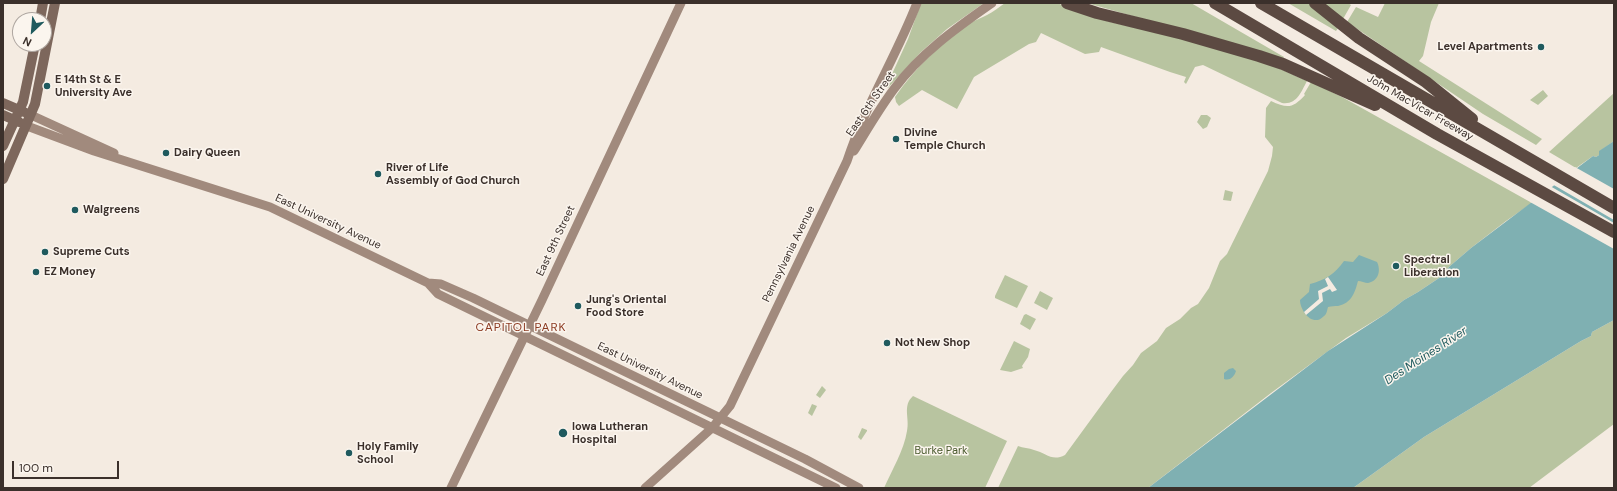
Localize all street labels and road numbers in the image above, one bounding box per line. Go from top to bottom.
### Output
street label: East 6th Street [844,69,898,139]
street label: John MacVicar Freeway [1365,72,1475,144]
street label: East University Avenue [273,192,383,252]
street label: East 9th Street [534,204,578,278]
street label: Pennsylvania Avenue [760,204,818,304]
street label: East University Avenue [595,340,705,402]

